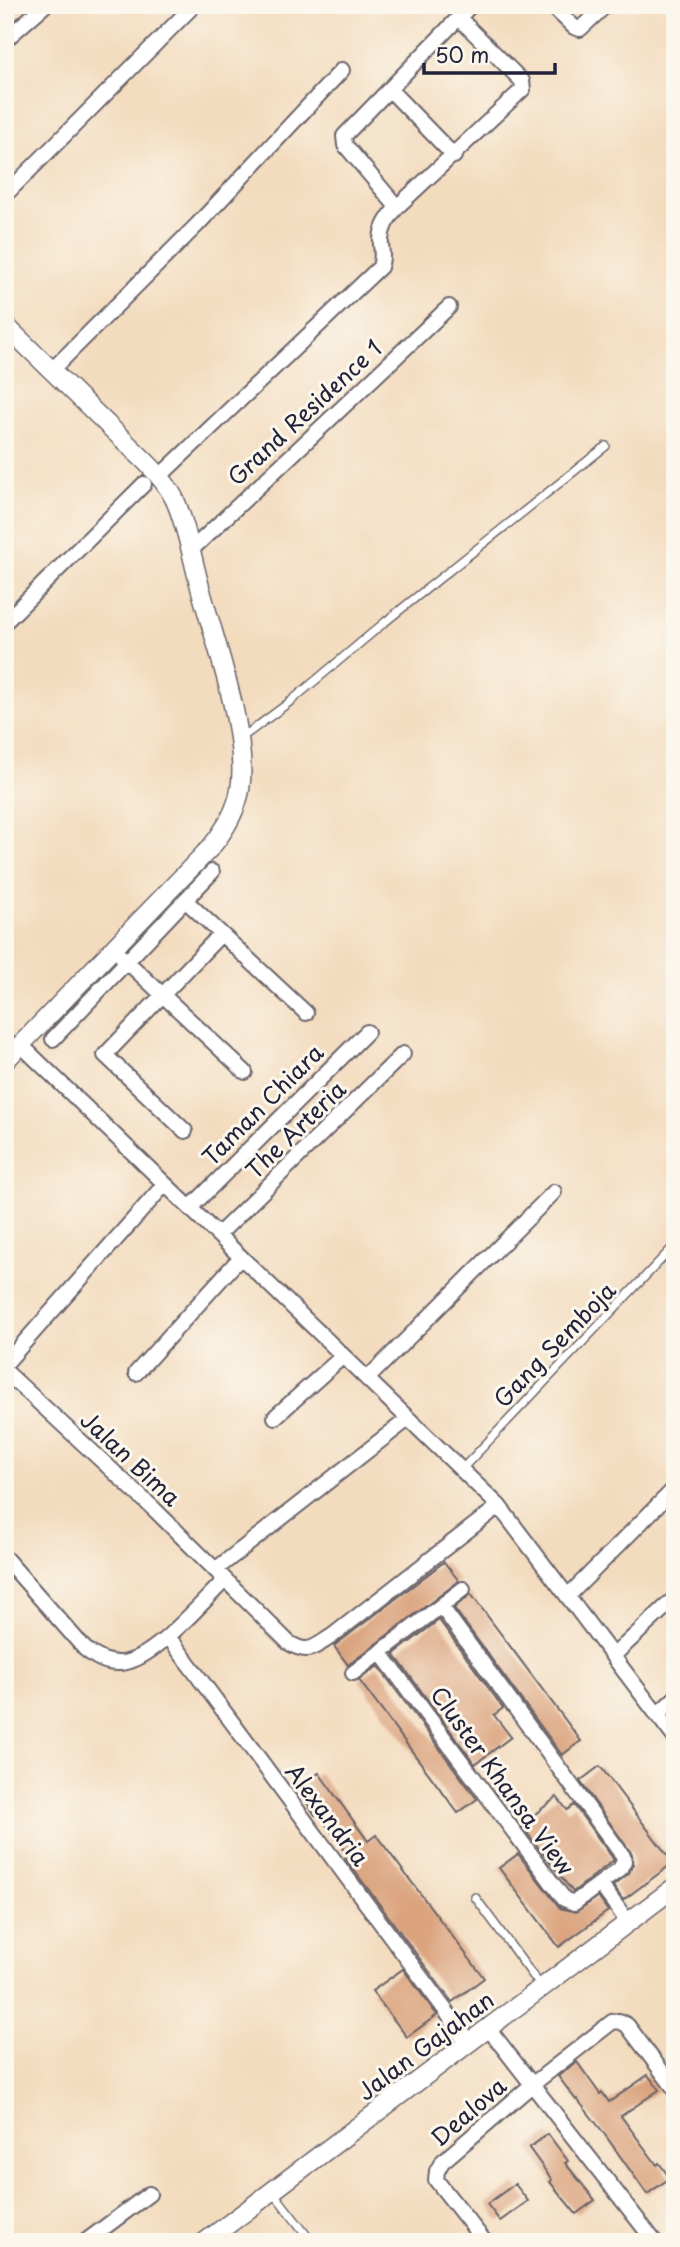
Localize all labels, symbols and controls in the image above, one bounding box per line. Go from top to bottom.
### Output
scale bar [424,32,556,76]
text: 50 m [435,38,489,70]
street label: Grand Residence 1 [219,331,389,493]
street label: Taman Chiara [193,1035,331,1173]
street label: The Arteria [237,1071,354,1186]
street label: Gang Semboja [485,1273,624,1415]
street label: Jalan Bima [73,1402,189,1514]
street label: Cluster Khansa View [422,1678,584,1882]
street label: Alexandria [278,1755,379,1873]
street label: Jalan Gajahan [349,1982,501,2108]
street label: Dealova [422,2068,514,2154]

